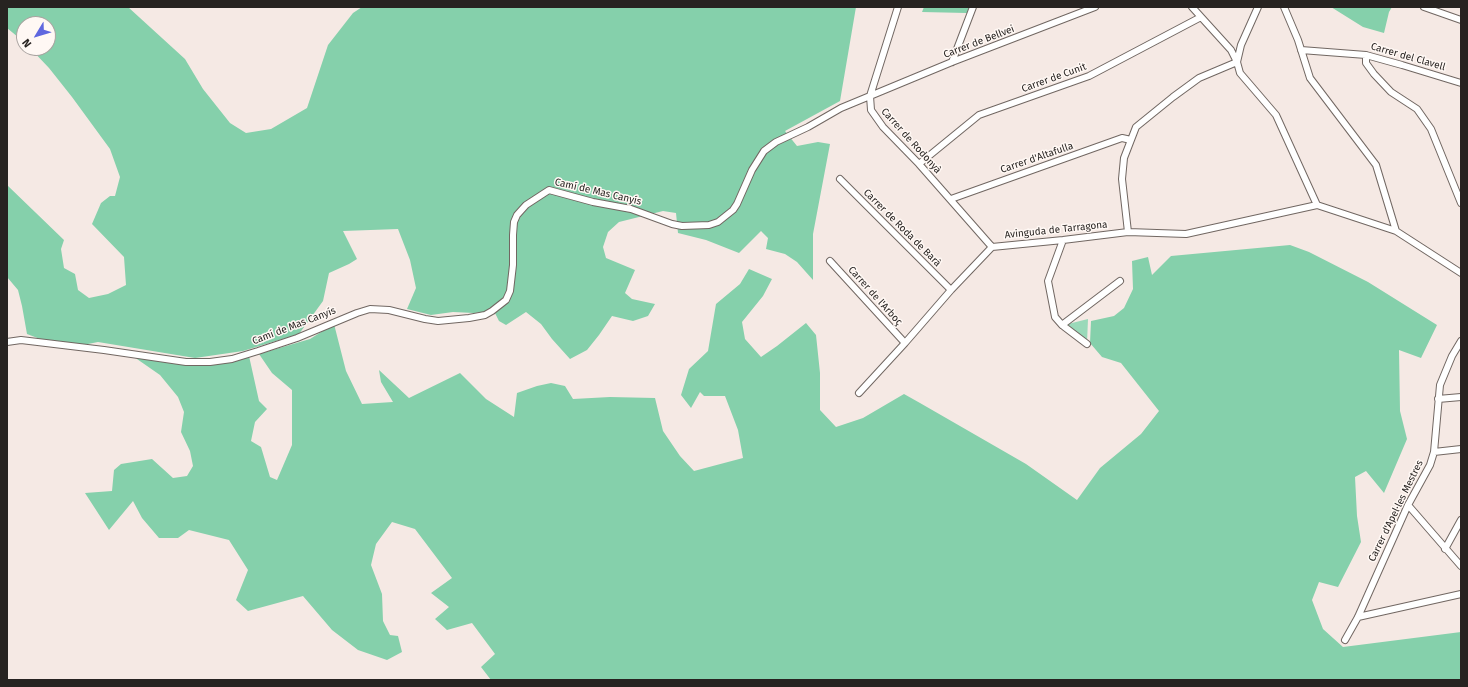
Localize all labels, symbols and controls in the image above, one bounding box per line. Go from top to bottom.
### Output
north arrow [16,16,56,56]
street label: Carrer de Bellvei [942,23,1016,61]
text: N [20,36,34,50]
street label: Carrer del Clavell [1369,41,1447,73]
street label: Carrer de Cunit [1020,61,1088,95]
street label: Carrer de Rodonyà [878,106,944,176]
street label: Carrer d'Altafulla [999,140,1075,176]
street label: Camí de Mas Canyís [553,176,643,208]
street label: Carrer de Roda de Barà [861,187,943,269]
street label: Avinguda de Tarragona [1004,219,1108,241]
street label: Carrer de l'Arboç [845,264,905,328]
street label: Camí de Mas Canyís [250,305,338,347]
street label: Carrer d'Apel·les Mestres [1366,458,1426,564]

